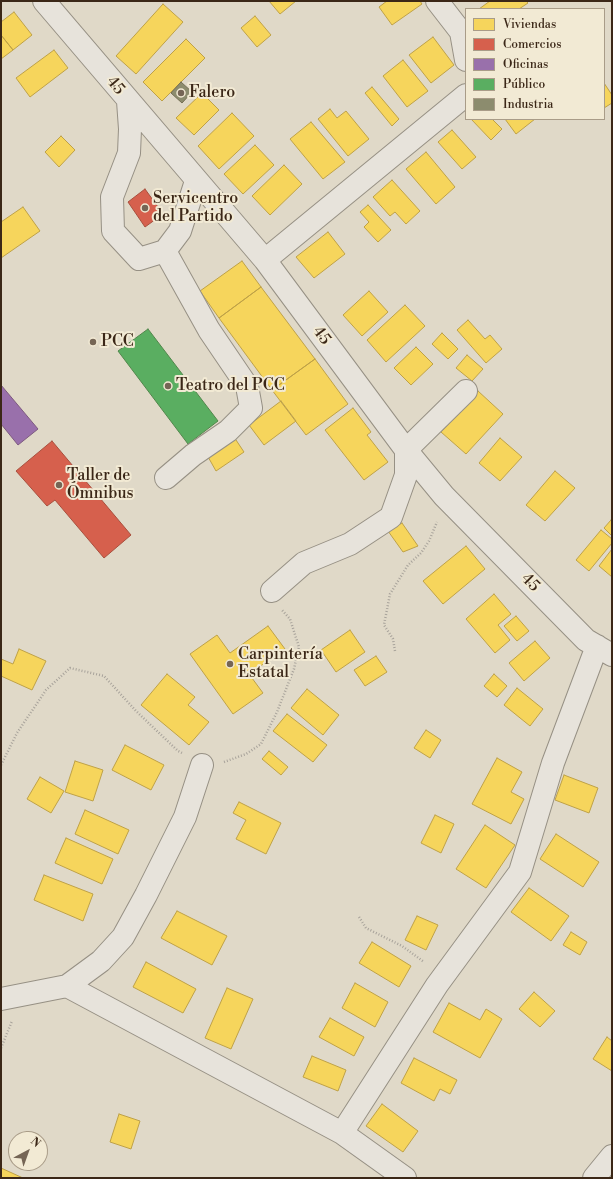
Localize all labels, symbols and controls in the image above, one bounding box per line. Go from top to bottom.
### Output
legend [465,8,605,120]
text: Viviendas [503,17,556,32]
text: Comercios [503,37,562,52]
text: Oficinas [503,57,548,72]
street label: 45 [102,73,128,99]
text: Público [503,77,545,92]
place label: Falero [189,83,235,103]
marker: Falero [176,88,186,98]
text: Industria [503,97,553,112]
place label: Servicentro del Partido [153,189,238,227]
marker: Servicentro del Partido [140,203,150,213]
street label: 45 [308,323,334,349]
place label: PCC [101,332,134,352]
marker: PCC [88,337,98,347]
place label: Teatro del PCC [176,376,285,396]
marker: Teatro del PCC [163,381,173,391]
place label: Taller de Ómnibus [67,466,134,504]
marker: Taller de Ómnibus [54,480,64,490]
street label: 45 [517,570,543,596]
place label: Carpintería Estatal [238,645,323,683]
marker: Carpintería Estatal [225,659,235,669]
north arrow [8,1131,48,1171]
text: N [27,1135,43,1151]

